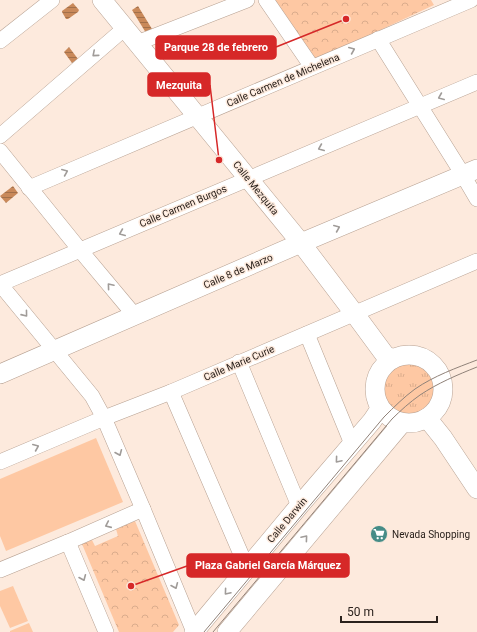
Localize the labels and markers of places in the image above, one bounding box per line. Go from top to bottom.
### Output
callout: Parque 28 de febrero [156,36,276,59]
callout: Mezquita [148,73,210,96]
supermarket icon: Nevada Shopping [369,524,389,544]
place label: Nevada Shopping [392,529,470,540]
callout: Plaza Gabriel García Márquez [187,554,349,577]

